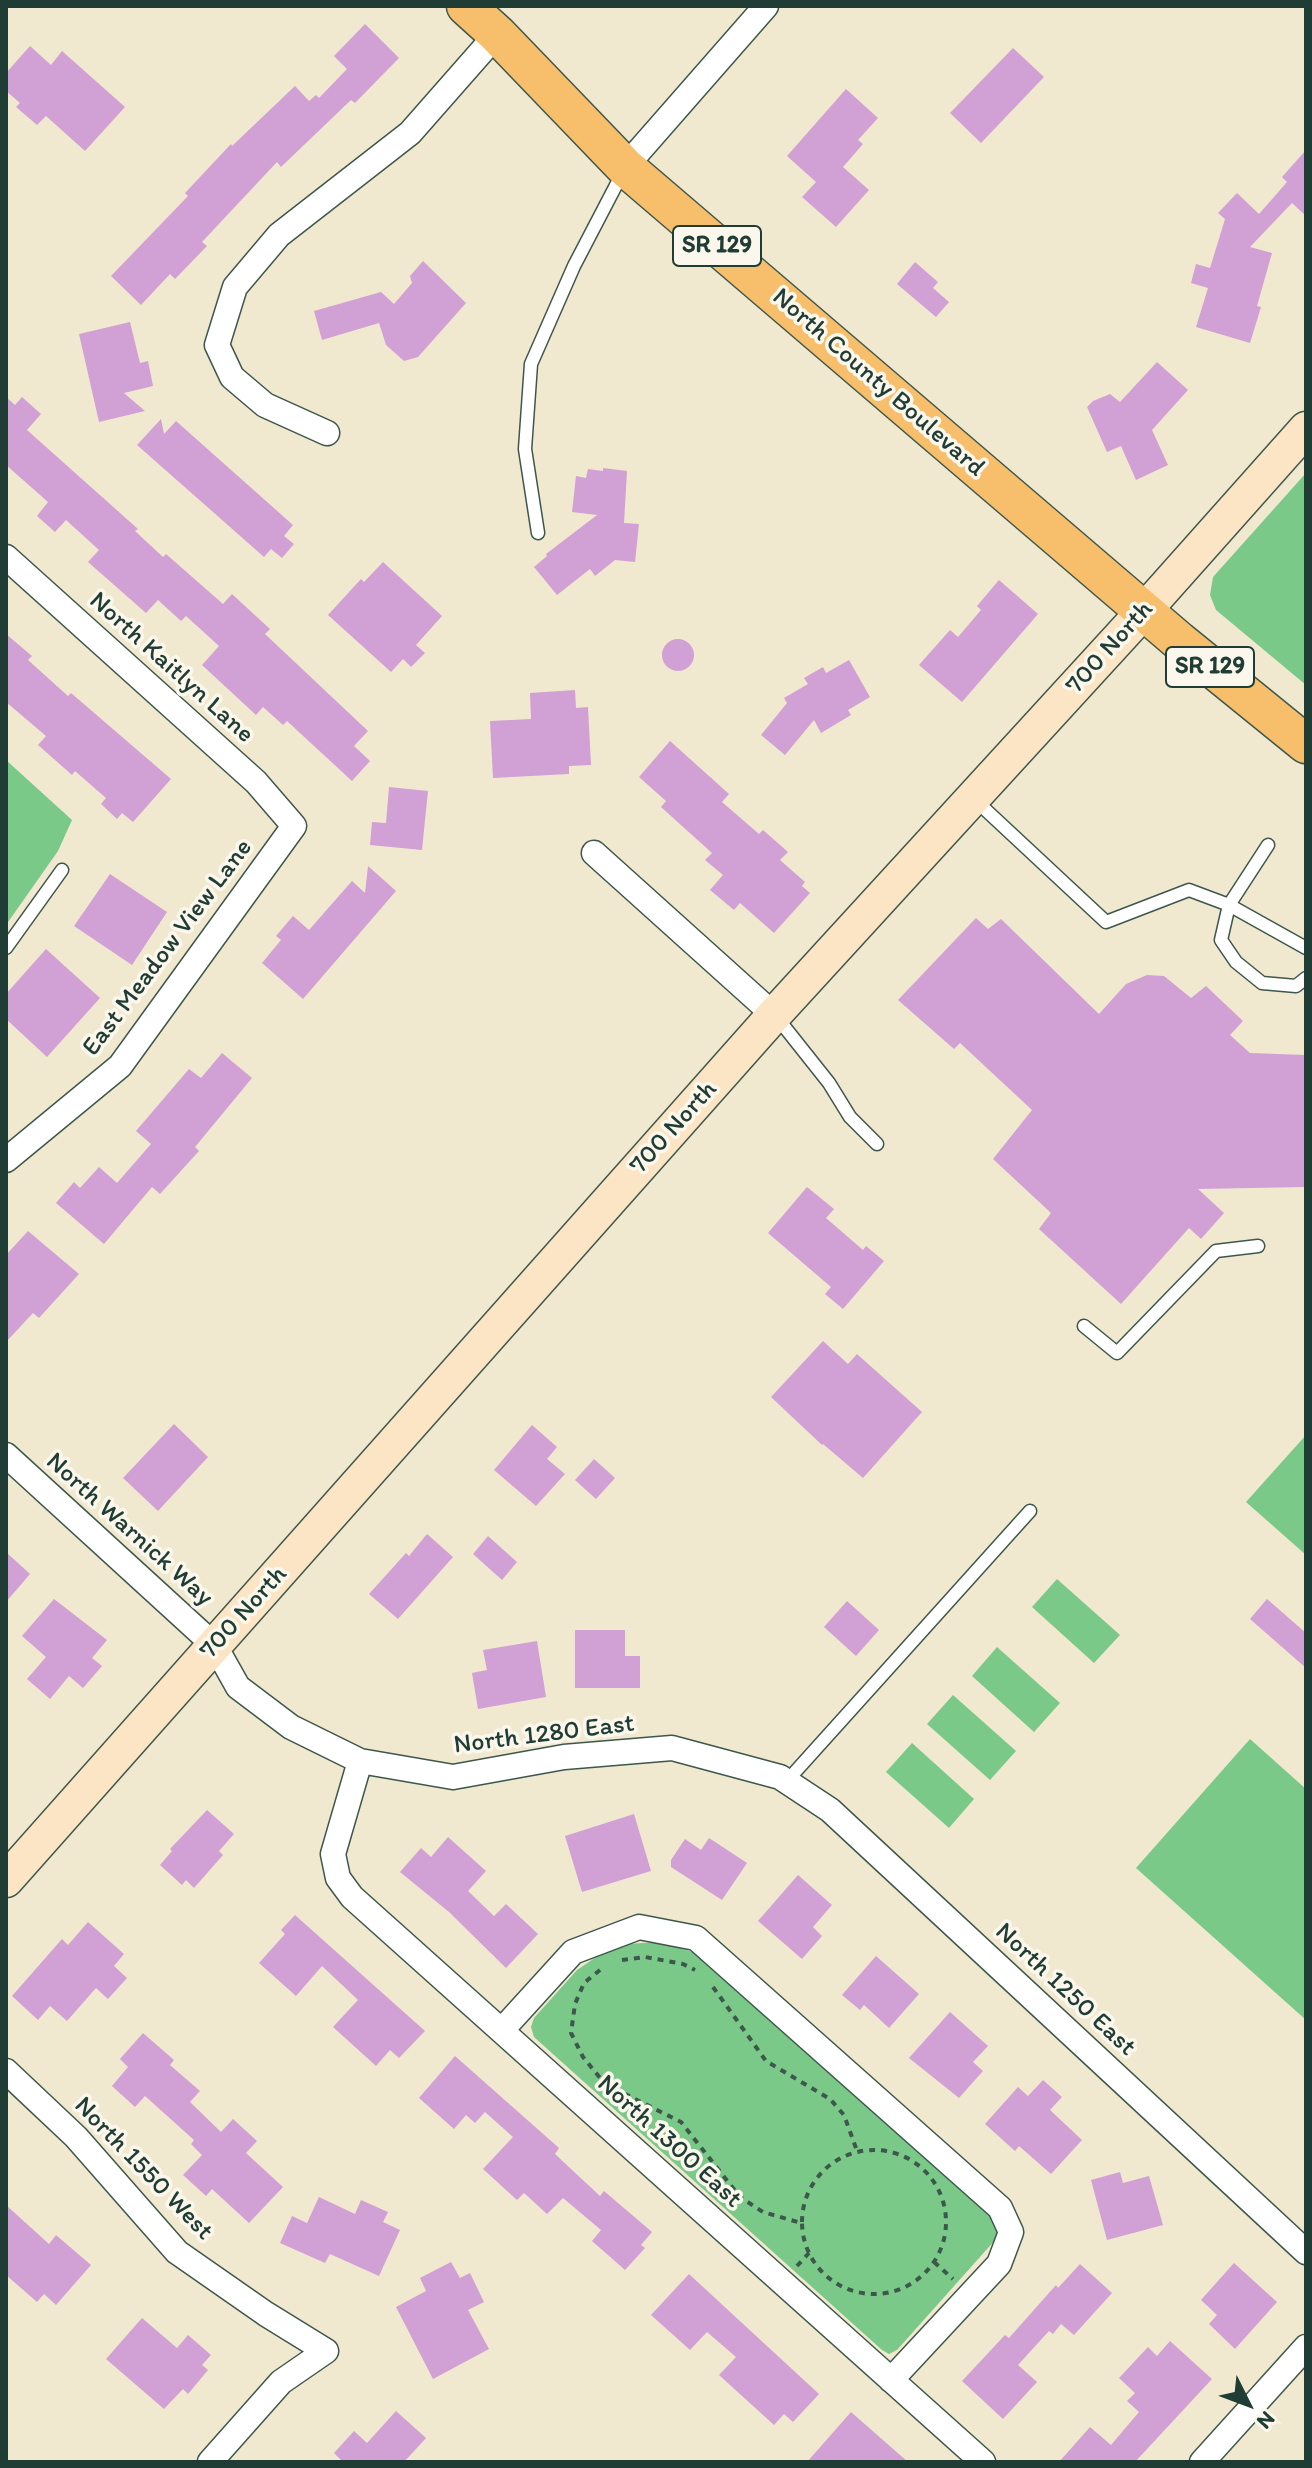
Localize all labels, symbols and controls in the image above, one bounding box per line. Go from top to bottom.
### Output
road number: SR 129 [673,226,761,266]
street label: North County Boulevard [765,282,991,484]
street label: North Kaitlyn Lane [82,586,260,750]
street label: 700 North [1060,595,1160,701]
road number: SR 129 [1166,647,1254,687]
street label: East Meadow View Lane [76,833,260,1063]
street label: 700 North [624,1075,724,1181]
street label: North Warnick Way [39,1447,219,1613]
street label: 700 North [194,1560,294,1666]
street label: North 1280 East [452,1708,636,1762]
street label: North 1250 East [988,1917,1142,2063]
street label: North 1300 East [590,2069,748,2215]
street label: North 1550 West [67,2091,219,2247]
north arrow [1208,2364,1288,2444]
text: N [1251,2406,1281,2435]

